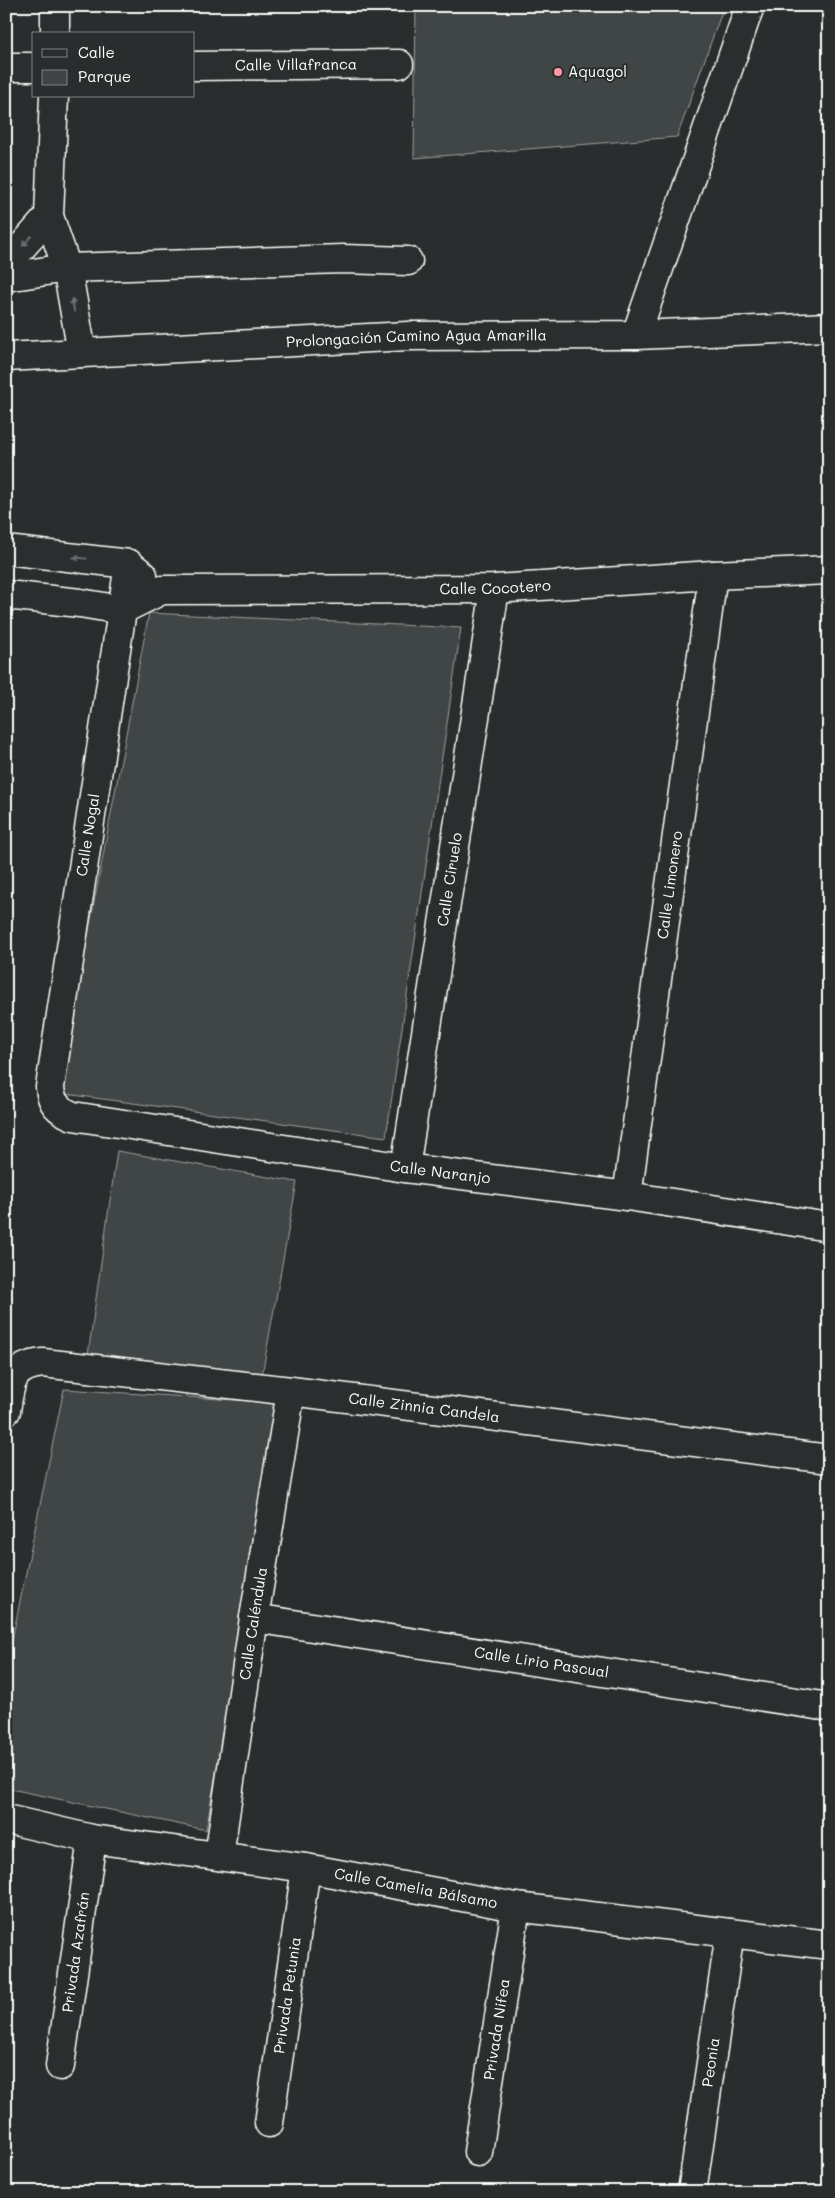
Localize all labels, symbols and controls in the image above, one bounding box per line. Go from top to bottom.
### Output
legend [32,32,195,98]
text: Calle [78,42,115,62]
street label: Calle Villafranca [235,53,357,75]
place label: Aquagol [568,61,627,81]
text: Parque [78,66,131,86]
marker: Aquagol [552,66,564,78]
one-way arrow [22,234,33,247]
one-way arrow [69,296,77,312]
street label: Prolongación Camino Agua Amarilla [286,324,547,351]
one-way arrow [72,554,88,562]
street label: Calle Cocotero [440,574,552,598]
street label: Calle Nogal [71,792,103,878]
street label: Calle Limonero [652,829,686,940]
street label: Calle Ciruelo [432,831,466,928]
street label: Calle Naranjo [389,1155,492,1188]
street label: Calle Zinnia Candela [347,1387,501,1426]
street label: Calle Caléndula [234,1565,271,1681]
street label: Calle Lirio Pascual [473,1641,610,1682]
street label: Calle Camelia Bálsamo [333,1862,499,1912]
street label: Privada Azafrán [57,1890,93,2013]
street label: Privada Petunia [268,1935,305,2055]
street label: Privada Nifea [478,1977,514,2081]
street label: Peonia [697,2036,724,2088]

